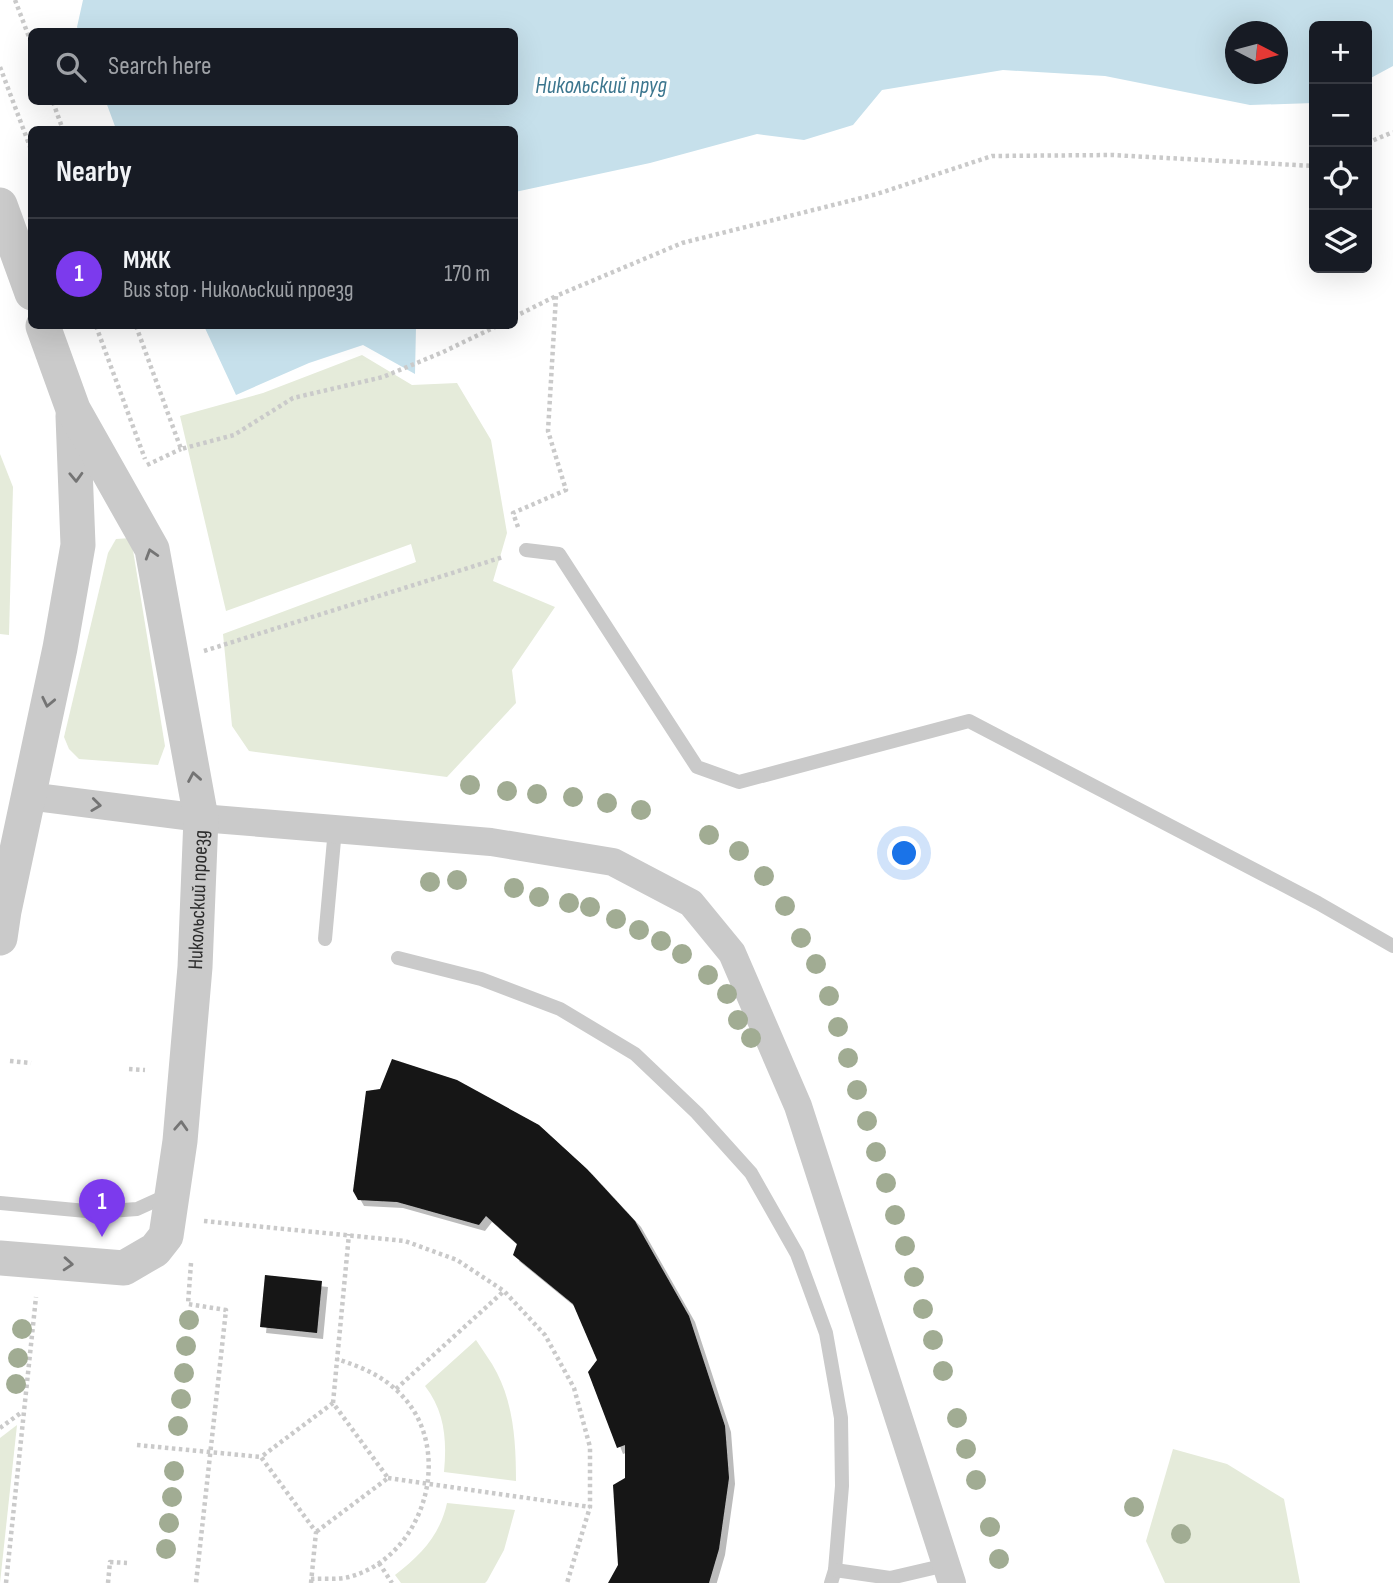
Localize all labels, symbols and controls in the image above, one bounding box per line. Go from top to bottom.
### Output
north arrow [1225,21,1288,84]
map controls [1309,21,1372,273]
button: + [1309,21,1372,84]
search box [28,28,518,105]
icon: search [52,48,90,86]
text: Search here [108,51,211,82]
water label: Никольский пруд [535,72,667,100]
button: − [1309,84,1372,147]
button: locate [1309,147,1372,210]
text: Nearby [56,154,132,190]
button: layers [1309,210,1372,273]
text: МЖК [123,245,171,276]
text: 1 [74,260,84,288]
text: 170 m [444,260,490,288]
text: Bus stop · Никольский проезд [123,276,354,304]
one-way arrow [68,472,83,483]
one-way arrow [145,548,160,560]
one-way arrow [42,696,57,708]
one-way arrow [187,771,202,783]
one-way arrow [90,797,102,812]
street label: Никольский проезд [182,830,213,970]
your location [887,836,921,870]
one-way arrow [174,1120,189,1131]
pin: 1 [79,1179,125,1237]
one-way arrow [63,1256,74,1271]

